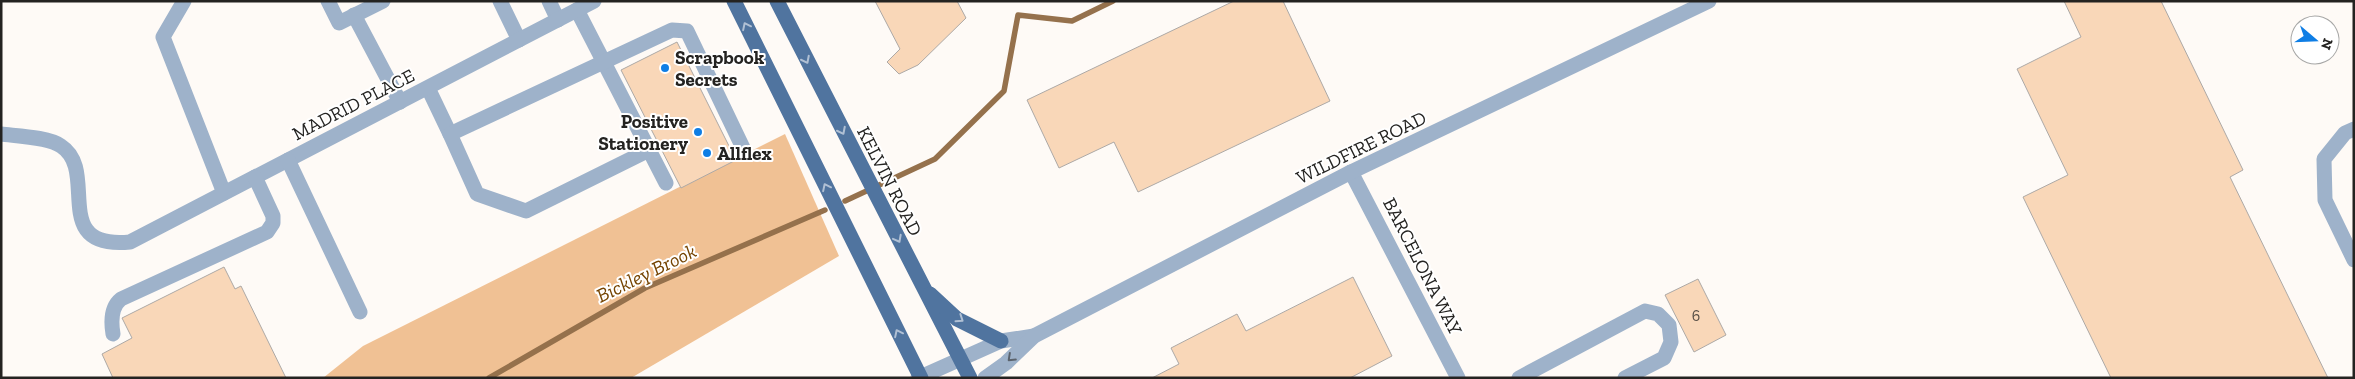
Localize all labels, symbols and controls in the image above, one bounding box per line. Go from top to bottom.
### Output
north arrow [2290,15,2340,65]
one-way arrow [742,22,752,31]
text: N [2317,36,2337,52]
place label: Scrapbook Secrets [675,46,765,91]
one-way arrow [800,55,810,64]
marker: Scrapbook Secrets [659,62,671,74]
street label: MADRID PLACE [288,64,418,145]
street label: WILDFIRE ROAD [1292,106,1430,189]
place label: Positive Stationery [598,110,688,155]
street label: KELVIN ROAD [852,123,927,240]
marker: Positive Stationery [692,126,704,138]
one-way arrow [836,126,846,135]
place label: Allflex [717,142,772,165]
marker: Allflex [701,147,713,159]
one-way arrow [822,183,832,192]
street label: BARCELONA WAY [1378,194,1467,339]
one-way arrow [892,234,902,243]
water label: Bickley Brook [592,238,700,307]
house number: 6 [1692,306,1700,325]
one-way arrow [954,313,963,322]
one-way arrow [895,329,905,338]
one-way arrow [1007,352,1016,361]

